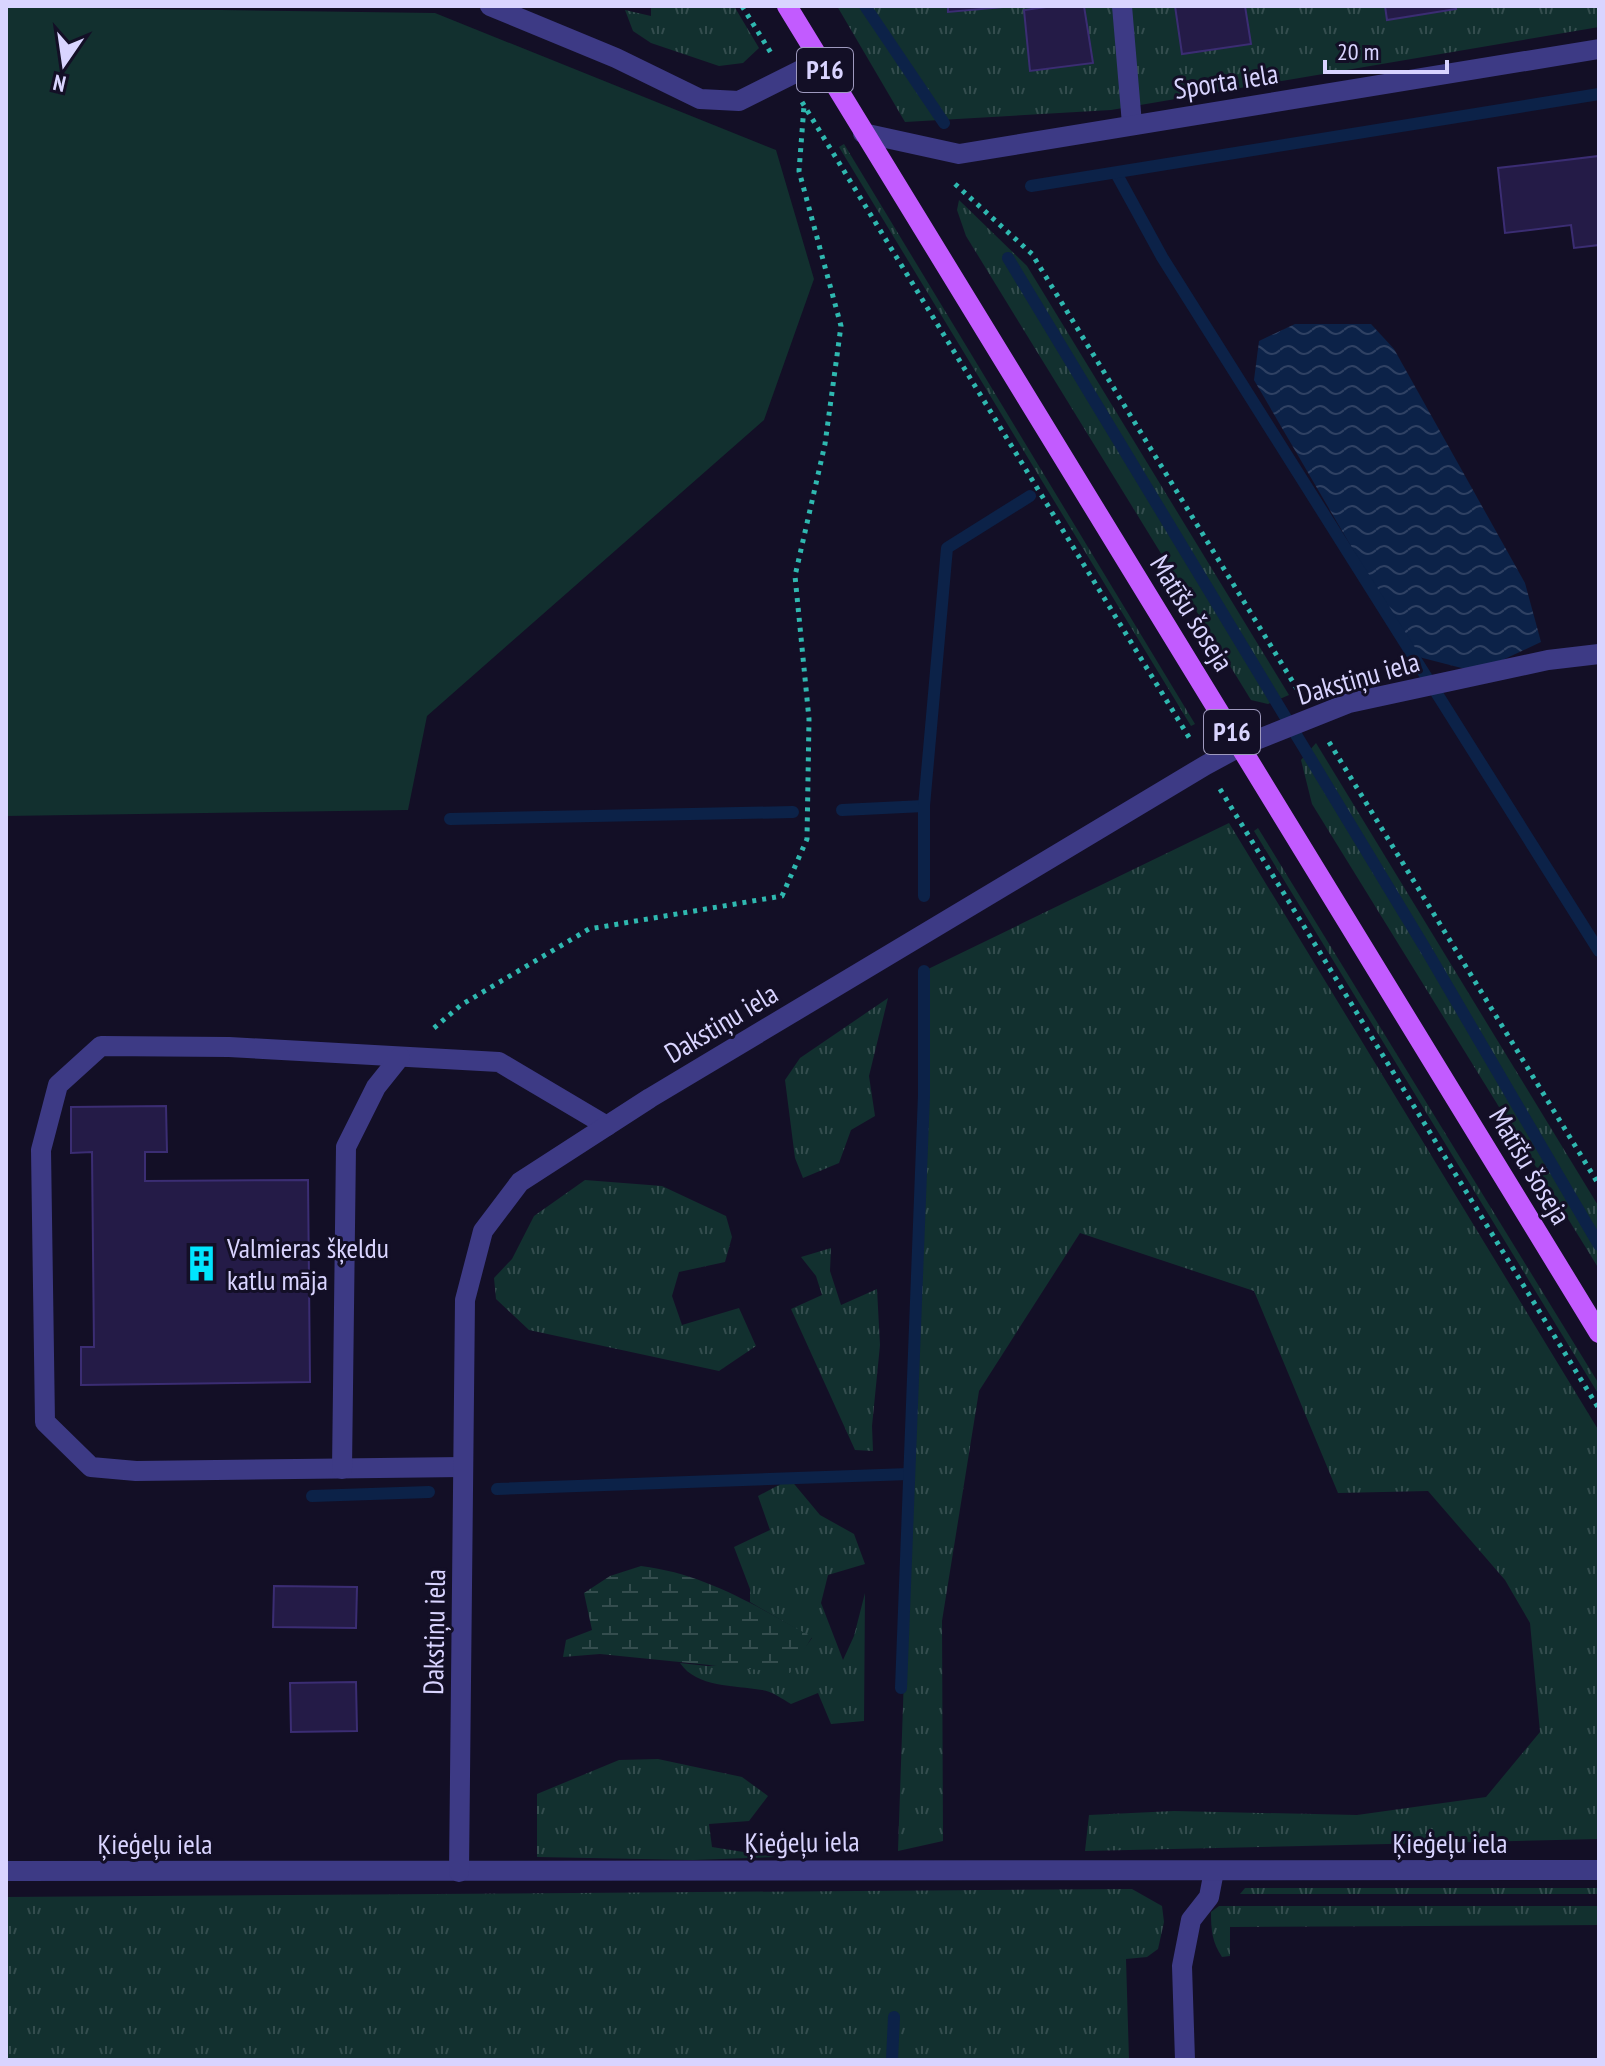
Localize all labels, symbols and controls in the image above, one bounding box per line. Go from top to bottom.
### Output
north arrow [24,24,104,104]
scale bar [1325,24,1447,74]
text: 20 m [1337,36,1379,67]
road number: P16 [797,48,853,92]
street label: Sporta iela [1171,54,1281,107]
text: N [51,69,68,98]
street label: Matīšu šoseja [1142,548,1243,678]
street label: Dakstiņu iela [1292,642,1423,713]
road number: P16 [1204,710,1260,754]
street label: Dakstiņu iela [657,974,784,1071]
street label: Matīšu šoseja [1481,1100,1580,1231]
place label: Valmieras šķeldu katlu māja [226,1229,389,1298]
building icon: Valmieras šķeldu katlu māja [182,1245,220,1283]
street label: Dakstiņu iela [414,1569,453,1695]
street label: Ķieģeļu iela [744,1822,860,1861]
street label: Ķieģeļu iela [1393,1824,1507,1861]
street label: Ķieģeļu iela [98,1825,212,1862]

